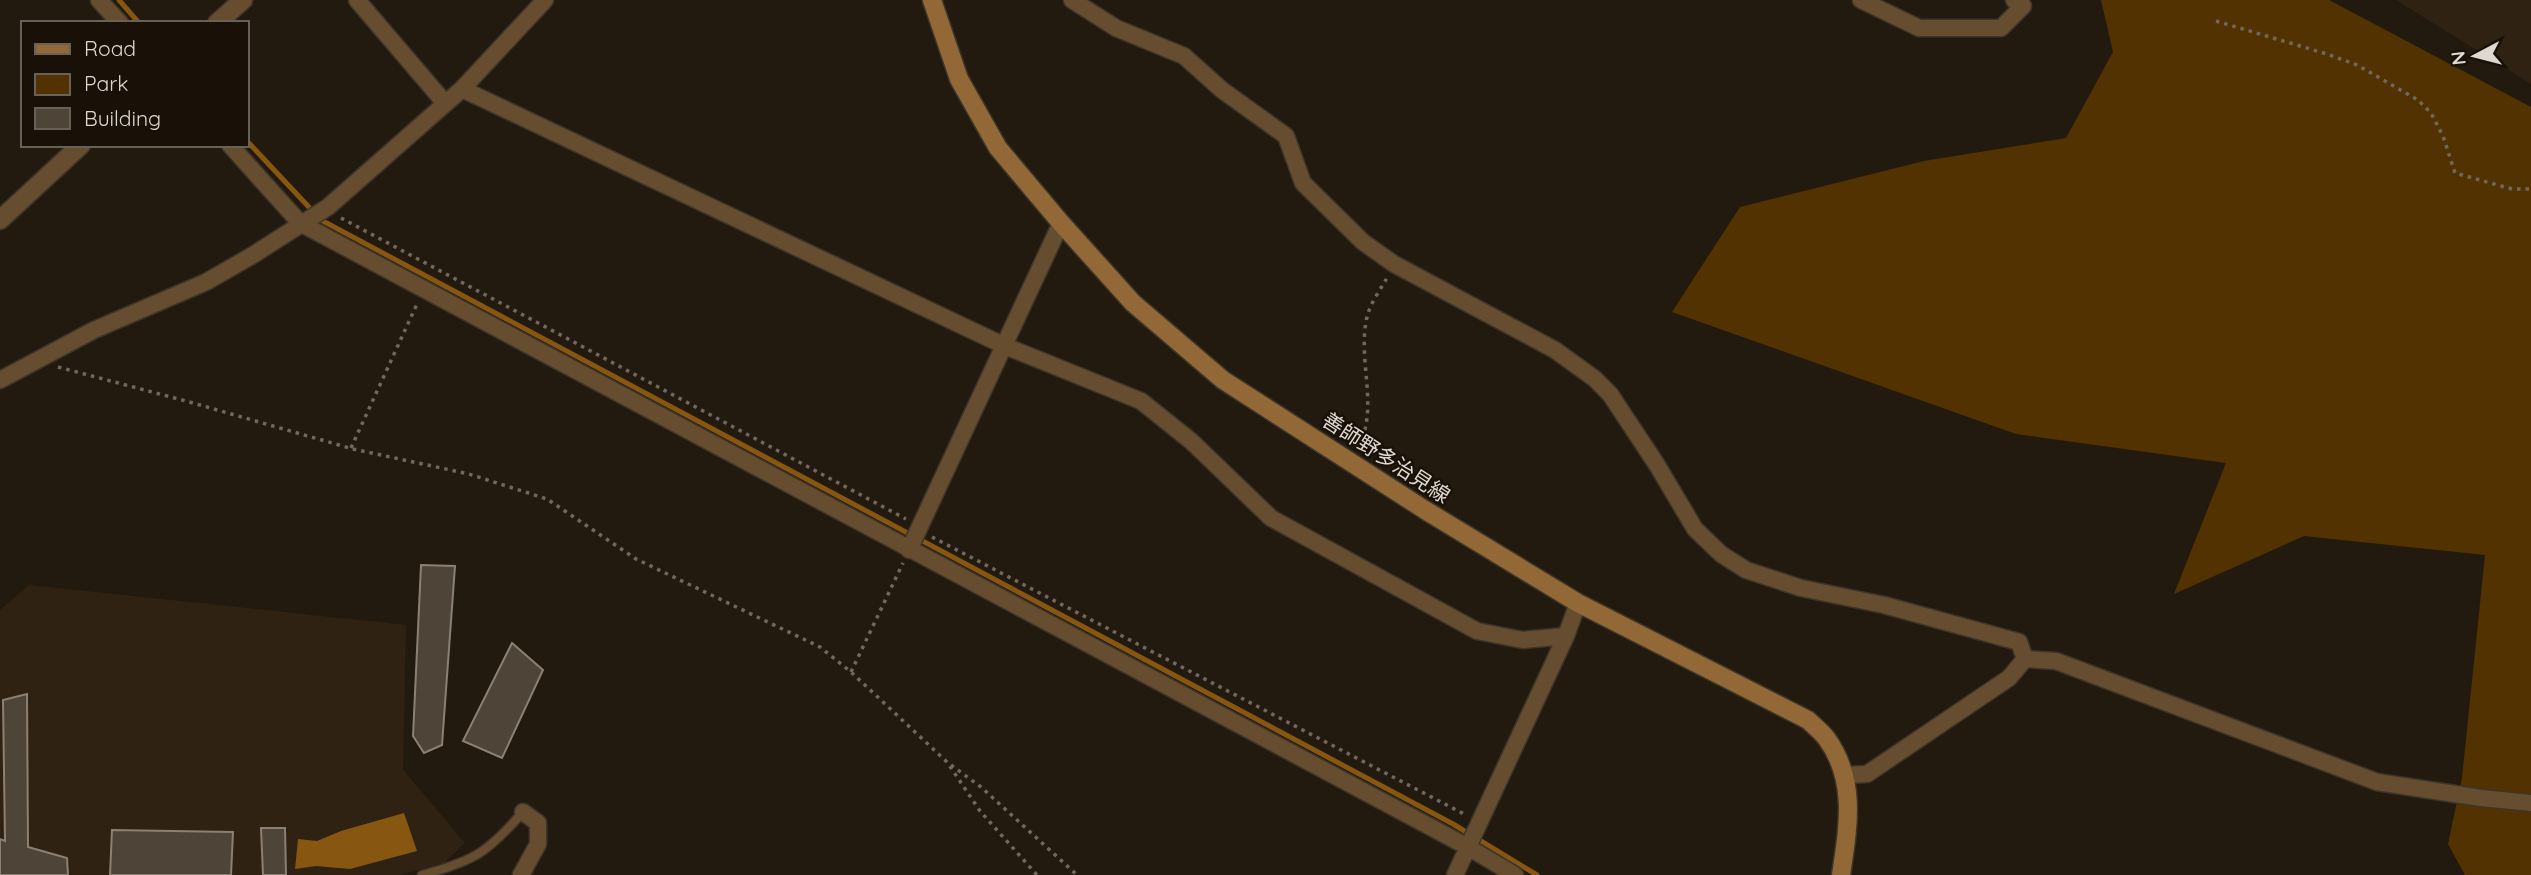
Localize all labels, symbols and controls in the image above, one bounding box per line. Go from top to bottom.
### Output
legend [21,21,248,147]
north arrow [2440,21,2510,91]
text: Road [84,35,136,61]
text: N [2445,50,2471,66]
text: Park [84,70,128,96]
text: Building [84,105,161,131]
street label: 善師野多治見線 [1318,406,1455,508]

